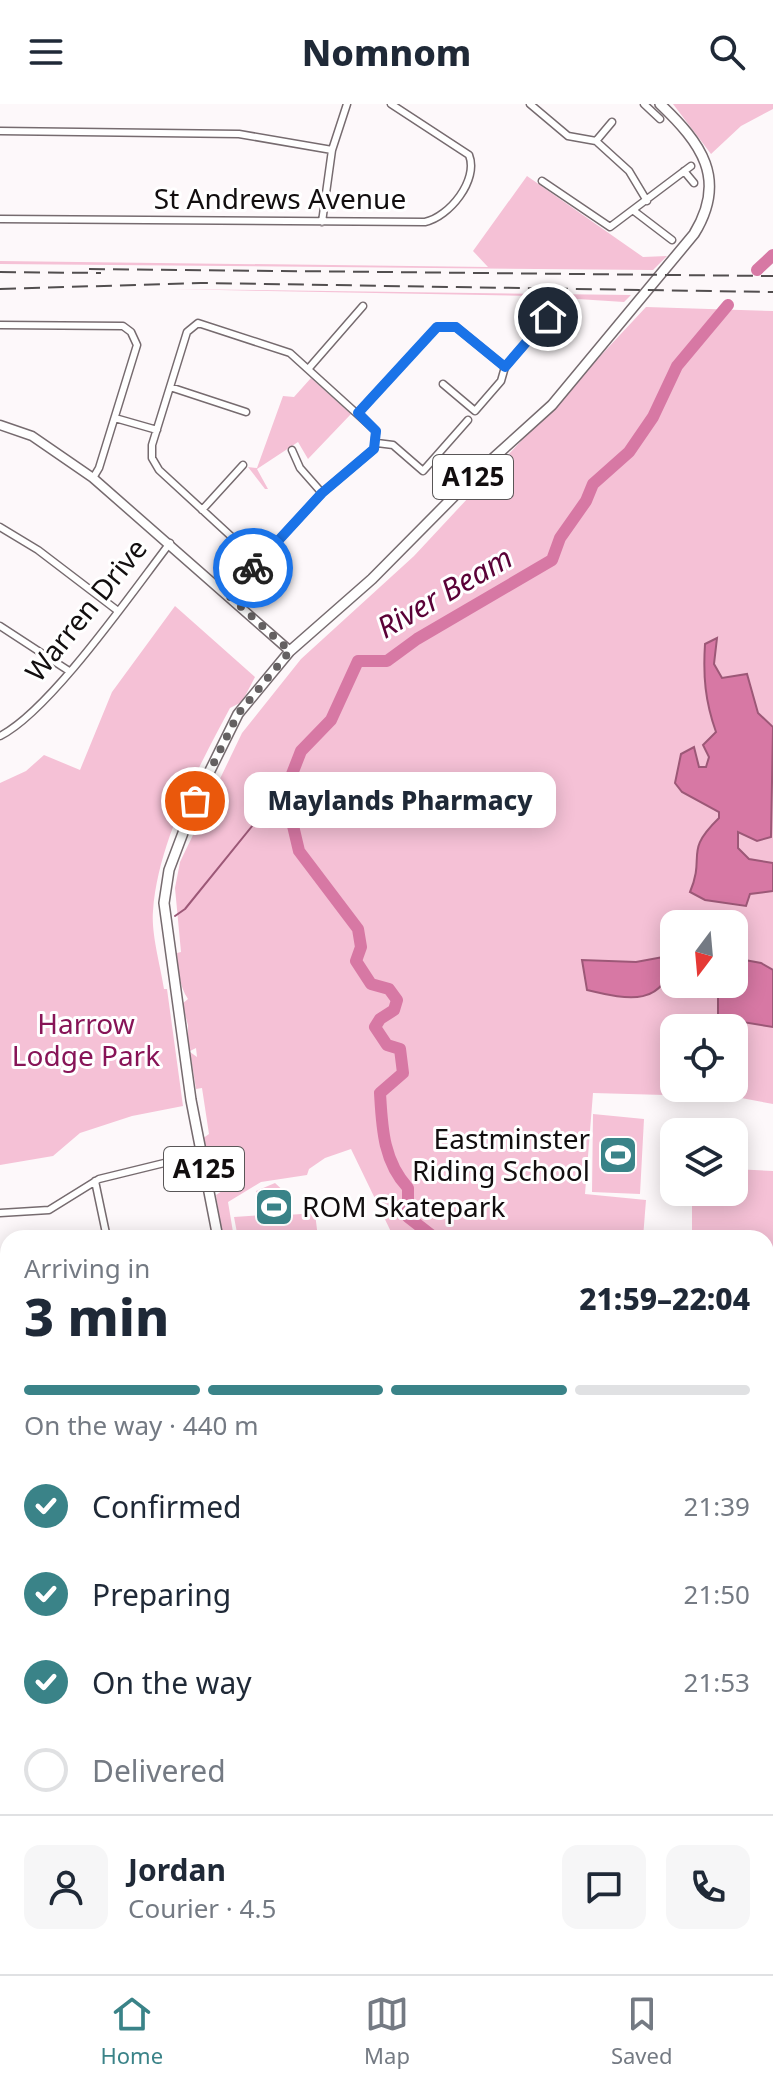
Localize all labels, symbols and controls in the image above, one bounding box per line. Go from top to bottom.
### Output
text: Nomnom [302,28,471,77]
icon: menu [24,30,68,74]
icon: search [705,30,749,74]
street label: St Andrews Avenue [154,179,406,217]
pin [514,283,582,351]
icon: home [526,295,570,339]
road number: A125 [433,455,513,499]
courier [213,528,293,608]
street label: Warren Drive [16,530,155,689]
water label: River Beam [369,536,519,647]
icon: bike [231,546,275,590]
pin [161,767,229,835]
callout: Maylands Pharmacy [243,773,555,829]
icon: bag [173,779,217,823]
text: Maylands Pharmacy [267,782,533,818]
north arrow [660,910,748,998]
map controls [660,910,748,1206]
park label: Harrow Lodge Park [12,1004,160,1074]
button: locate [660,1014,748,1102]
button: layers [660,1118,748,1206]
place label: Eastminster Riding School [412,1119,590,1189]
sports icon: Eastminster Riding School [597,1134,639,1176]
road number: A125 [164,1147,244,1191]
sports icon: ROM Skatepark [253,1186,295,1228]
place label: ROM Skatepark [302,1187,505,1225]
text: Arriving in [24,1250,150,1286]
text: 21:59–22:04 [579,1278,750,1319]
text: 3 min [24,1280,169,1351]
text: On the way · 440 m [24,1407,258,1443]
icon: check [24,1484,68,1528]
text: Confirmed [92,1486,242,1527]
text: 21:39 [684,1488,750,1524]
icon: check [24,1572,68,1616]
text: Preparing [92,1574,231,1615]
text: 21:50 [684,1576,750,1612]
icon: check [24,1660,68,1704]
text: On the way [92,1662,252,1703]
text: 21:53 [684,1664,750,1700]
text: Delivered [92,1750,226,1791]
button: person [24,1845,108,1929]
button: chat [562,1845,646,1929]
button: phone [666,1845,750,1929]
text: Jordan [128,1849,226,1890]
text: Courier · 4.5 [128,1890,276,1926]
tab: Home [101,1992,163,2070]
tab: Map [364,1992,410,2070]
tab: Saved [611,1992,672,2070]

